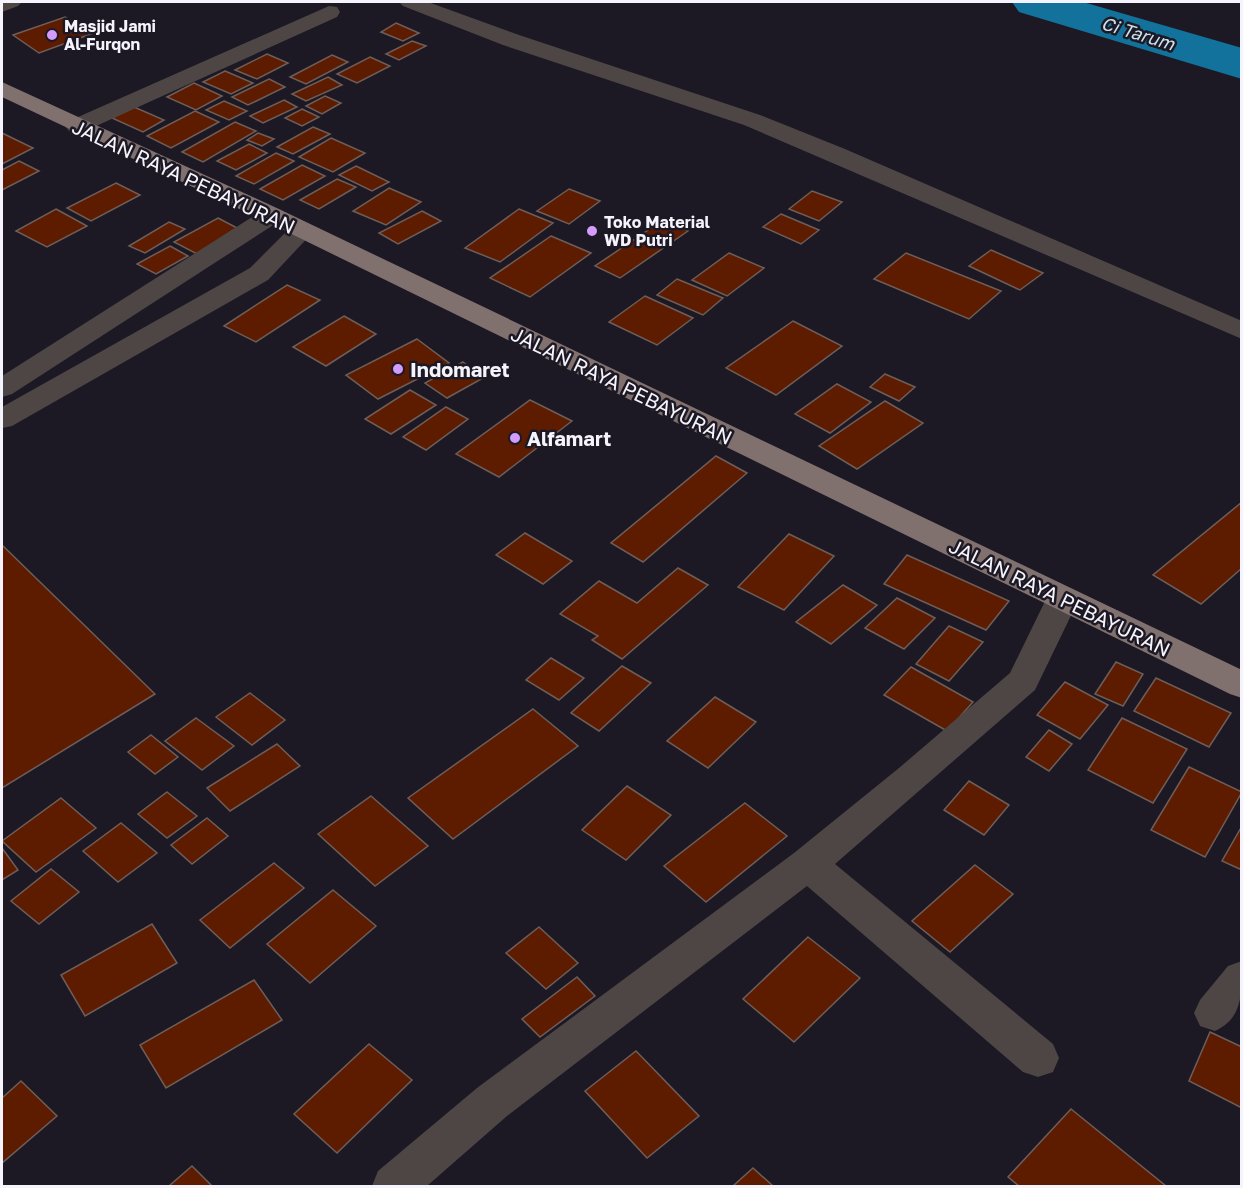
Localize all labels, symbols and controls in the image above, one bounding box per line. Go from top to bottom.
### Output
water label: Ci Tarum [1099,11,1178,55]
place label: Masjid Jami Al-Furqon [64,16,156,54]
marker: Masjid Jami Al-Furqon [45,28,59,42]
street label: JALAN RAYA PEBAYURAN [69,114,299,238]
place label: Toko Material WD Putri [604,212,711,250]
marker: Toko Material WD Putri [585,224,599,238]
street label: JALAN RAYA PEBAYURAN [508,321,736,449]
place label: Indomaret [410,357,510,381]
marker: Indomaret [391,362,405,376]
place label: Alfamart [527,426,611,450]
marker: Alfamart [508,431,522,445]
street label: JALAN RAYA PEBAYURAN [946,533,1174,661]

